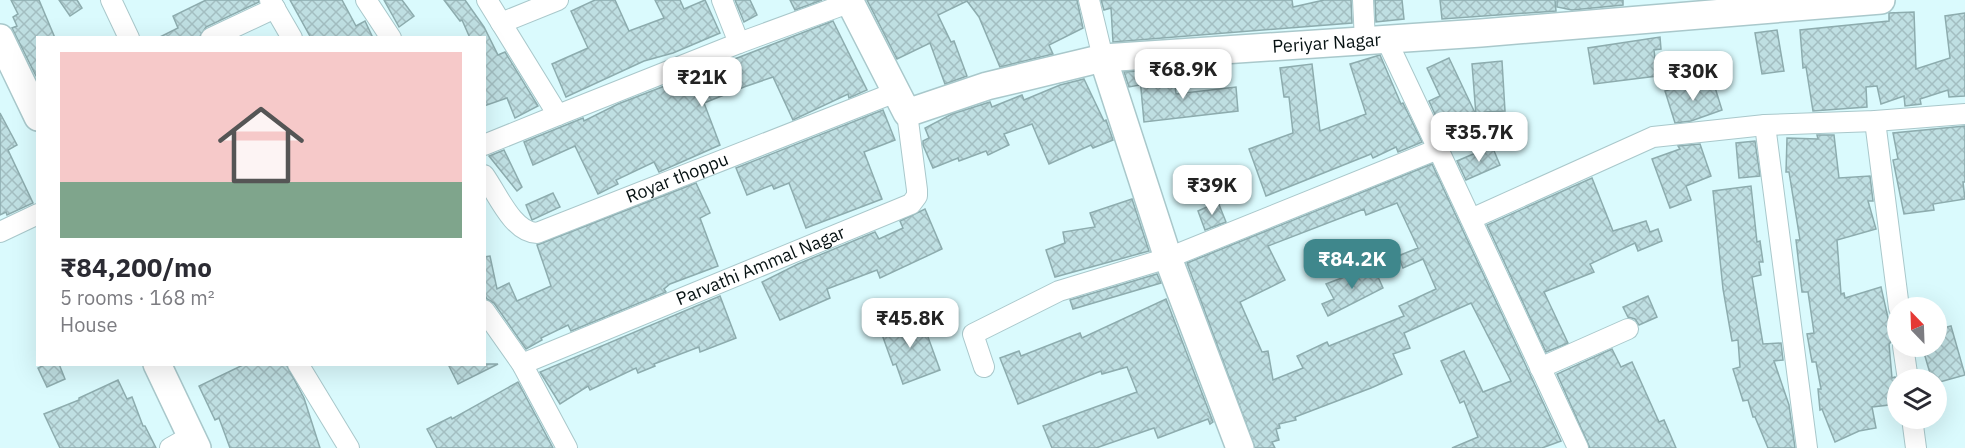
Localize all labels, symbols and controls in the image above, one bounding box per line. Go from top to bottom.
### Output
street label: Periyar Nagar [1272,28,1382,58]
pin: ₹68.9K [1134,49,1232,100]
pin: ₹30K [1657,51,1729,102]
text: ₹68.9K [1149,55,1217,82]
pin: ₹21K [666,57,738,108]
text: ₹30K [1668,57,1718,84]
text: ₹21K [677,63,727,90]
icon: home [207,91,315,199]
pin: ₹35.7K [1430,112,1528,163]
text: ₹35.7K [1445,118,1513,145]
street label: Royar thoppu [622,147,732,208]
pin: ₹39K [1176,165,1248,216]
text: ₹39K [1187,171,1237,198]
street label: Parvathi Ammal Nagar [673,220,849,310]
pin: ₹84.2K [1303,239,1401,290]
text: ₹84.2K [1318,245,1386,272]
text: ₹84,200/mo [60,250,212,284]
text: 5 rooms · 168 m² [60,284,215,311]
north arrow [1887,297,1947,357]
map controls [1887,297,1947,429]
pin: ₹45.8K [861,298,959,349]
text: ₹45.8K [876,304,944,331]
text: House [60,311,117,338]
button: layers [1887,369,1947,429]

